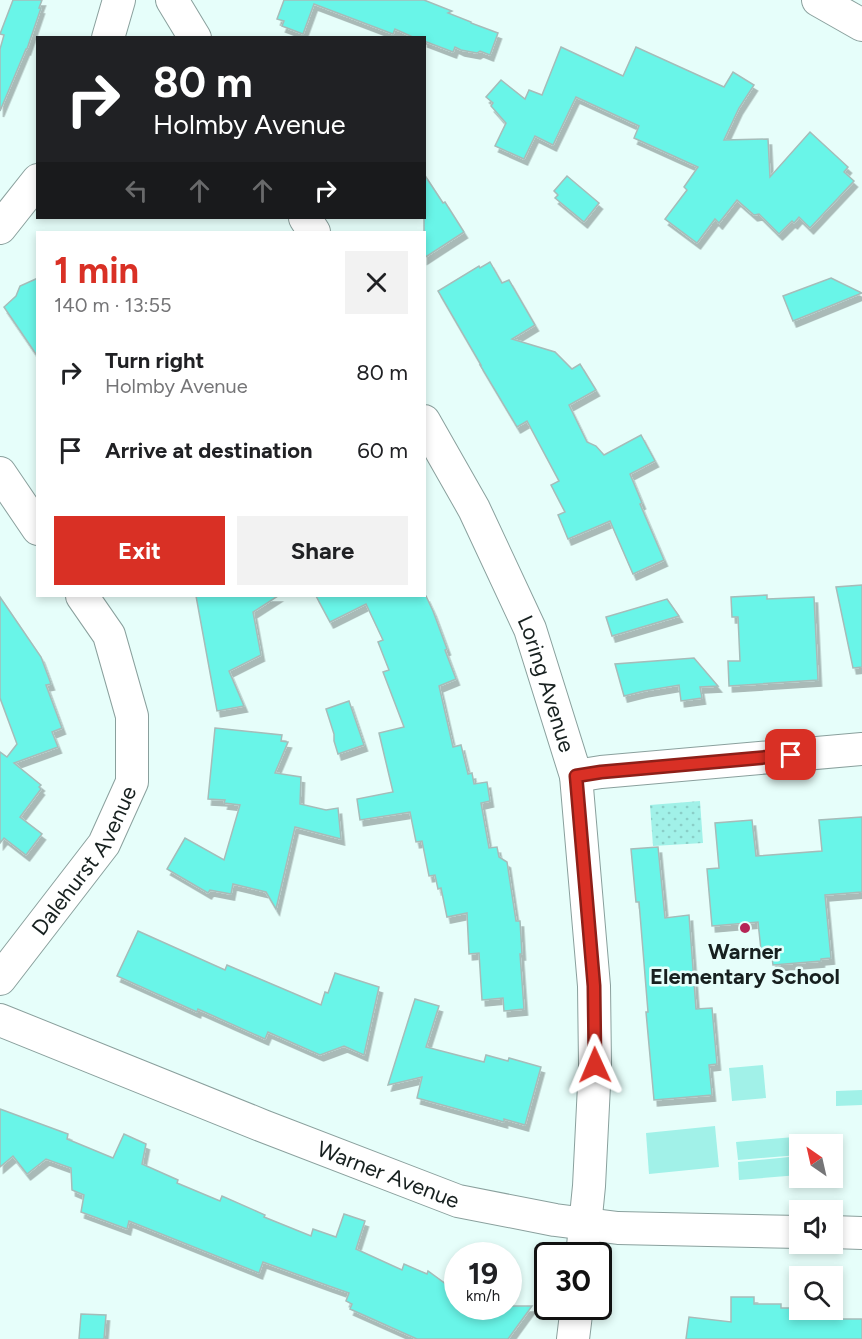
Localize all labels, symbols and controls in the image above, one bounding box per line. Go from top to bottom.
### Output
text: 80 m [153,57,253,108]
icon: right [54,60,132,138]
text: Holmby Avenue [153,108,346,141]
icon: left [120,174,153,207]
icon: ahead [183,174,216,207]
icon: ahead [246,174,279,207]
icon: right [309,174,342,207]
text: 1 min [54,249,139,292]
button: close [345,251,408,314]
text: 140 m · 13:55 [54,293,172,317]
text: Turn right [105,347,204,374]
icon: right [54,356,87,389]
text: 80 m [356,359,408,386]
text: Holmby Avenue [105,374,248,398]
icon: arrive [54,434,87,467]
text: Arrive at destination [105,437,313,464]
text: 60 m [357,437,408,464]
button: Exit [54,516,225,585]
button: Share [237,516,408,585]
street label: Loring Avenue [512,611,581,756]
pin [765,729,816,780]
icon: arrive [774,738,807,771]
street label: Dalehurst Avenue [26,782,142,941]
marker: Warner Elementary School [738,921,752,935]
place label: Warner Elementary School [650,938,840,990]
position arrow [563,1033,627,1097]
north arrow [789,1134,843,1188]
map controls [789,1134,843,1320]
street label: Warner Avenue [313,1135,463,1214]
button: sound [789,1200,843,1254]
speed limit sign: 30 [534,1242,612,1320]
text: 19 [468,1255,498,1292]
button: search [789,1266,843,1320]
text: km/h [466,1287,500,1305]

